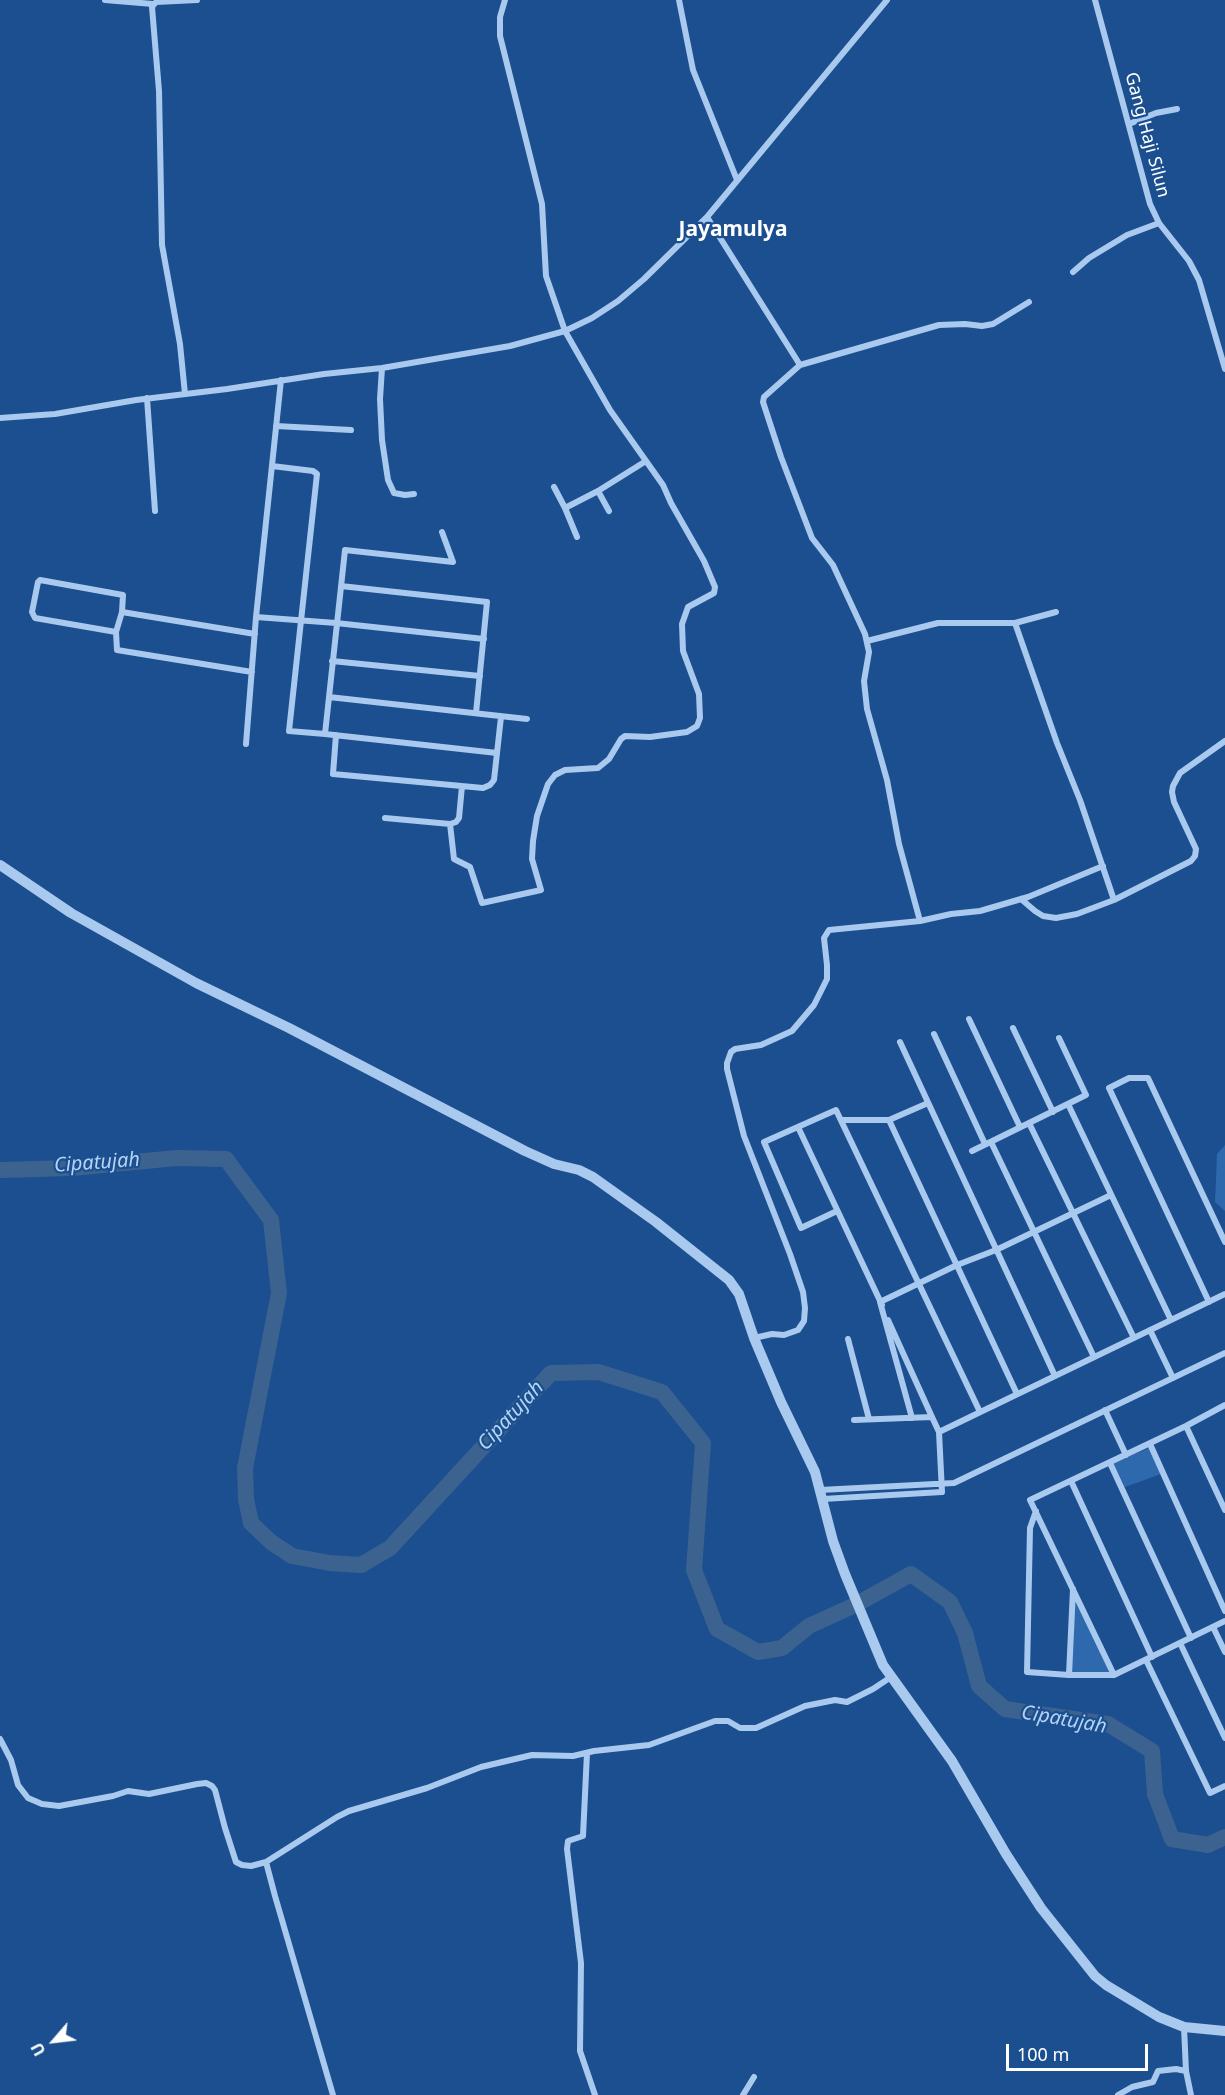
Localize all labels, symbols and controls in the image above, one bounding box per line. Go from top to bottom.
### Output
street label: Gang Haji Silun [1120,70,1174,200]
district label: Jayamulya [678,217,788,243]
water label: Cipatujah [53,1148,141,1178]
water label: Cipatujah [473,1376,549,1456]
water label: Cipatujah [1019,1701,1109,1739]
north arrow [24,2011,84,2071]
scale bar [1009,2032,1152,2070]
text: U [26,2039,51,2060]
text: 100 m [1017,2042,1069,2066]

